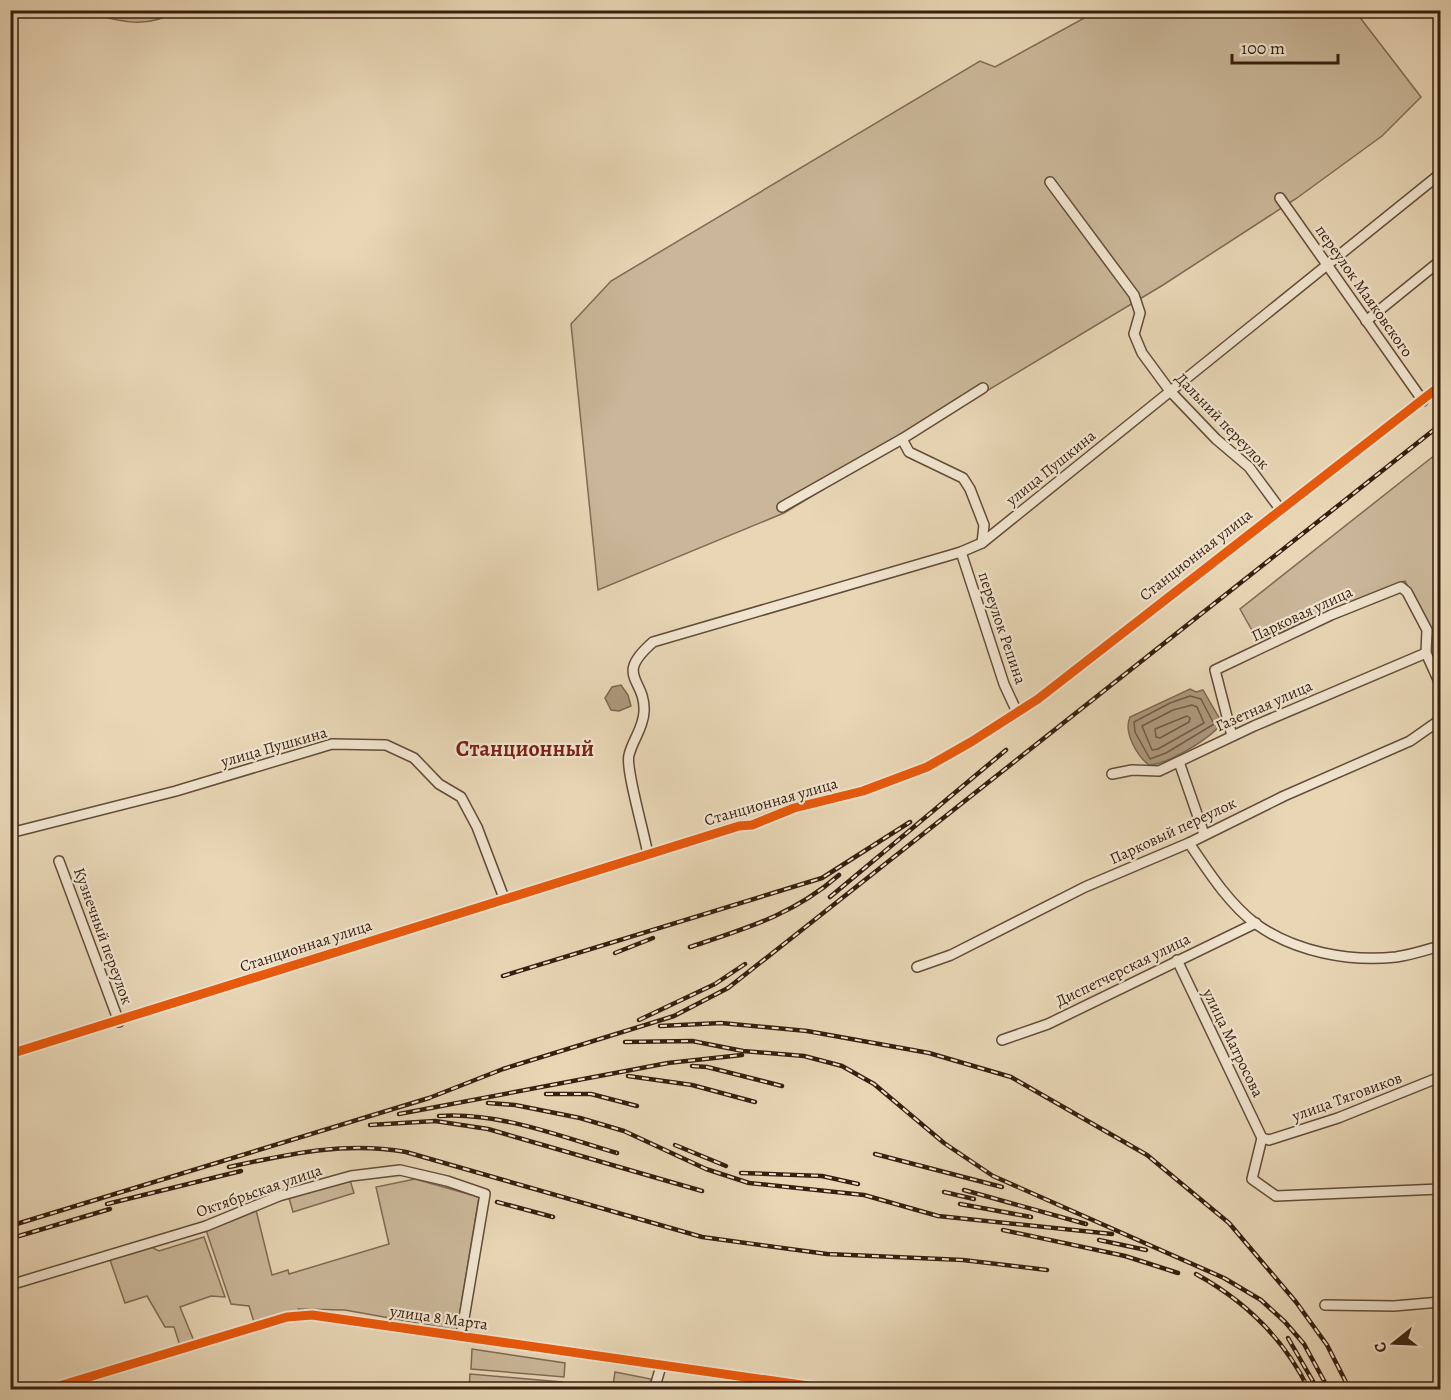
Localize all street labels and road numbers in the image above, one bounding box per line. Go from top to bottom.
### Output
street label: переулок Маяковского [1310,220,1418,362]
street label: Дальний переулок [1170,368,1274,474]
street label: улица Пушкина [1001,425,1101,512]
street label: Станционная улица [1135,503,1258,606]
street label: переулок Репина [972,569,1032,688]
street label: Парковая улица [1248,581,1357,647]
street label: Газетная улица [1212,675,1317,737]
street label: улица Пушкина [217,721,330,773]
street label: Станционная улица [702,772,841,832]
street label: Парковый переулок [1106,792,1240,870]
street label: Кузнечный переулок [68,864,138,1008]
street label: Станционная улица [237,914,376,978]
street label: Диспетчерская улица [1052,928,1195,1012]
street label: улица Матросова [1197,984,1269,1101]
street label: улица Тяговиков [1288,1067,1405,1127]
street label: Октябрьская улица [193,1159,326,1223]
street label: улица 8 Марта [388,1300,490,1336]

